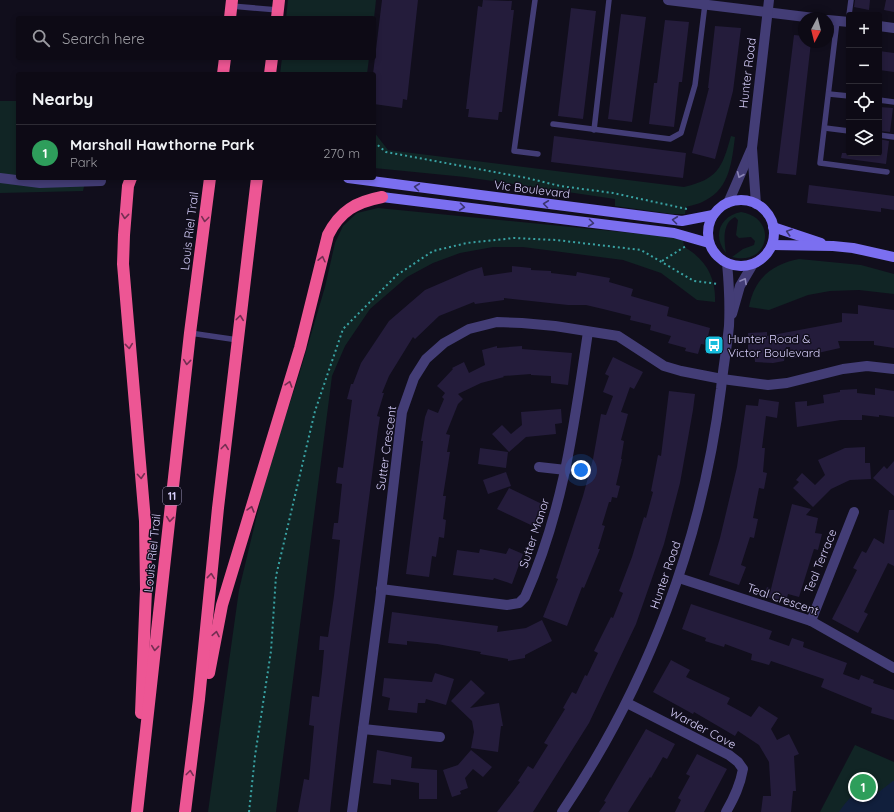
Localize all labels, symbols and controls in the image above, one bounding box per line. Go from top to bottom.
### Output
north arrow [798,12,834,48]
map controls [846,12,882,156]
button: + [846,12,882,48]
search box [16,16,376,60]
icon: search [30,27,52,49]
text: Search here [62,29,145,48]
street label: Hunter Road [735,37,759,109]
button: − [846,48,882,84]
button: locate [846,84,882,120]
text: Nearby [32,88,93,109]
button: layers [846,120,882,156]
text: Marshall Hawthorne Park [70,135,255,154]
text: 1 [42,145,48,161]
text: 270 m [323,145,360,161]
text: Park [70,154,98,170]
one-way arrow [737,171,745,179]
street label: Vic Boulevard [493,177,571,201]
one-way arrow [414,183,420,192]
street label: Louis Riel Trail [177,191,201,271]
one-way arrow [543,200,549,209]
one-way arrow [459,202,465,211]
one-way arrow [121,213,130,219]
one-way arrow [201,216,210,222]
one-way arrow [672,216,678,225]
one-way arrow [588,218,594,227]
one-way arrow [786,229,793,237]
one-way arrow [318,256,326,262]
one-way arrow [739,278,746,285]
one-way arrow [236,315,245,321]
place label: Hunter Road & Victor Boulevard [728,331,820,360]
bus stop icon: Hunter Road & Victor Boulevard [703,334,725,356]
one-way arrow [125,343,134,349]
one-way arrow [183,358,192,365]
one-way arrow [284,381,293,388]
street label: Sutter Crescent [373,405,399,491]
one-way arrow [221,444,230,450]
your location [571,460,591,480]
one-way arrow [137,473,146,479]
road number: 11 [163,487,181,505]
street label: Sutter Manor [516,496,552,570]
one-way arrow [246,506,255,513]
street label: Louis Riel Trail [140,513,164,593]
one-way arrow [166,516,175,522]
street label: Teal Terrace [800,527,840,595]
street label: Hunter Road [646,539,684,611]
one-way arrow [207,573,216,579]
street label: Teal Crescent [745,580,821,618]
one-way arrow [212,631,220,637]
one-way arrow [151,645,160,651]
street label: Warder Cove [667,704,739,752]
one-way arrow [185,770,194,776]
pin: 1 [850,772,876,802]

